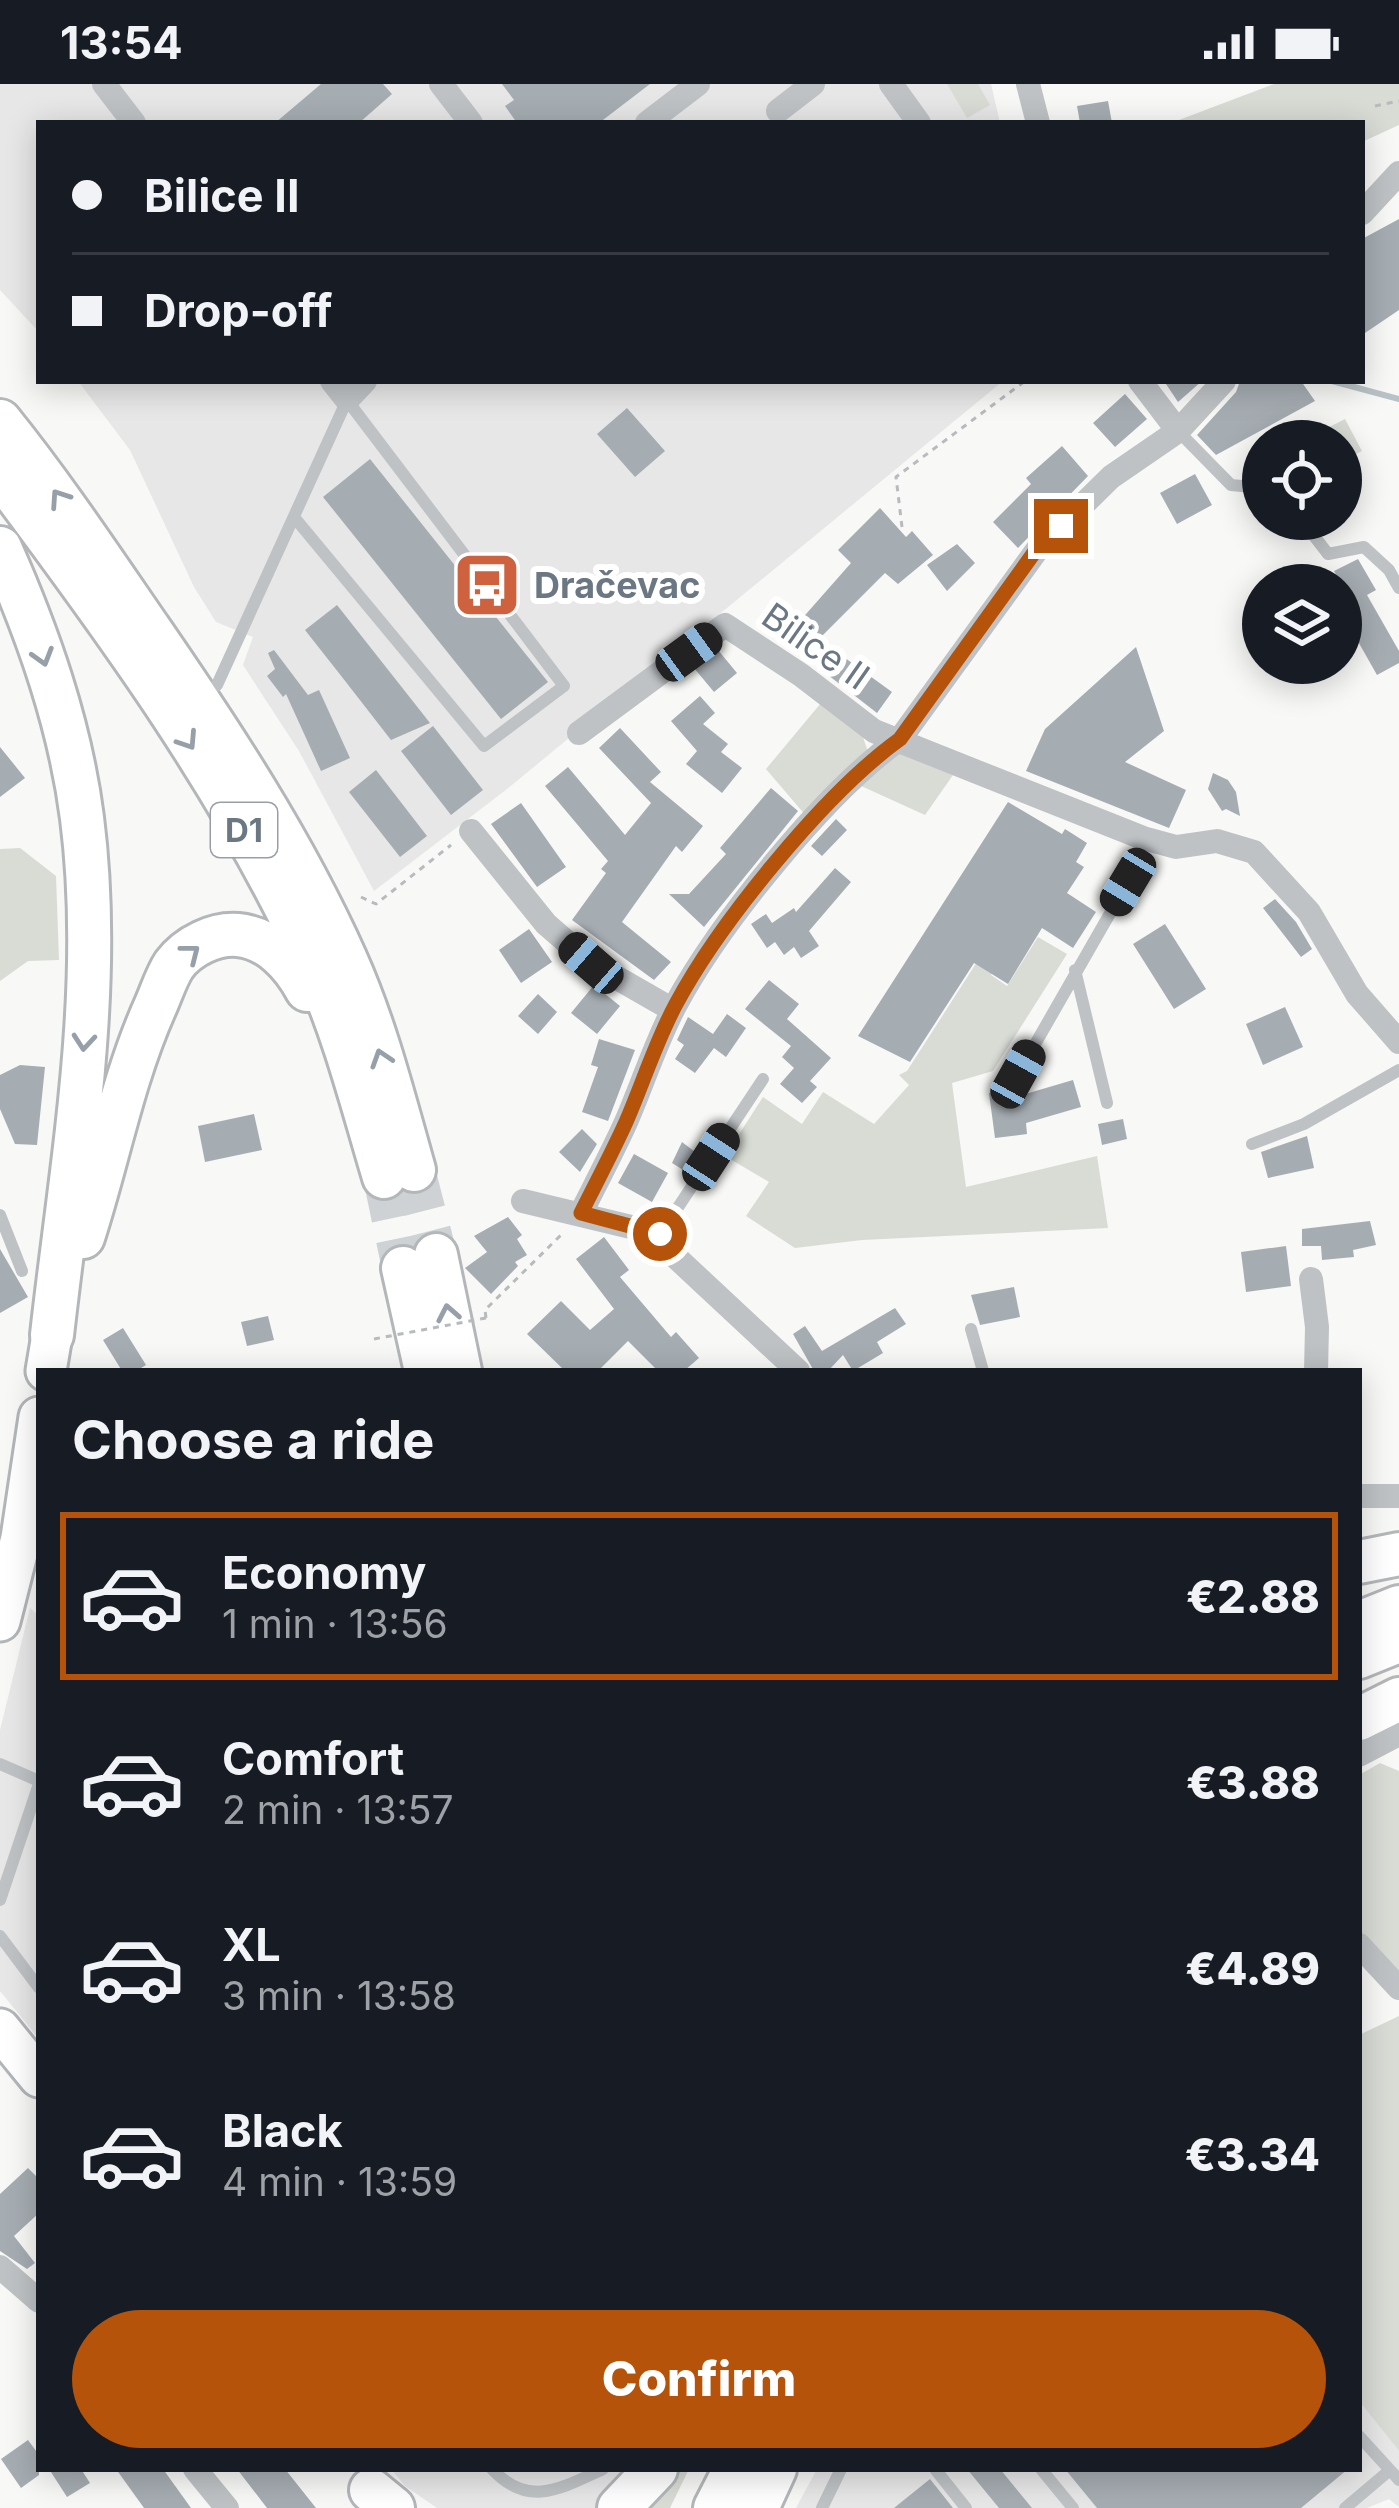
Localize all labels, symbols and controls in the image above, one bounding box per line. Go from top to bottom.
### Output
text: 13:54 [60,15,183,70]
text: Bilice II [144,168,300,223]
text: Drop-off [144,283,332,338]
map controls [1242,420,1362,684]
button: locate [1242,420,1362,540]
one-way arrow [51,489,73,511]
route end [1034,499,1088,553]
bus stop icon: Dračevac [452,550,522,620]
place label: Dračevac [534,563,700,607]
button: layers [1242,564,1362,684]
street label: Bilice II [754,593,878,699]
car [649,616,729,688]
one-way arrow [29,646,54,667]
one-way arrow [173,727,195,749]
road number: D1 [211,803,277,857]
car [1094,842,1162,922]
car [552,926,630,1000]
one-way arrow [177,945,199,967]
one-way arrow [71,1032,97,1051]
car [985,1034,1051,1114]
one-way arrow [370,1048,395,1069]
car [676,1117,746,1197]
route start [633,1207,687,1261]
one-way arrow [436,1303,462,1323]
text: Choose a ride [72,1407,434,1472]
icon: car [78,1542,186,1650]
text: Economy [222,1545,426,1600]
text: €2.88 [1186,1569,1320,1624]
text: 1 min · 13:56 [222,1600,448,1647]
icon: car [78,1728,186,1836]
text: Comfort [222,1731,404,1786]
text: €3.88 [1186,1755,1320,1810]
text: 2 min · 13:57 [222,1786,454,1833]
icon: car [78,1914,186,2022]
text: XL [222,1917,281,1972]
text: €4.89 [1185,1941,1320,1996]
text: 3 min · 13:58 [222,1972,456,2019]
icon: car [78,2100,186,2208]
text: Black [222,2103,343,2158]
text: €3.34 [1185,2127,1320,2182]
text: 4 min · 13:59 [222,2158,457,2205]
button: Confirm [72,2310,1326,2448]

